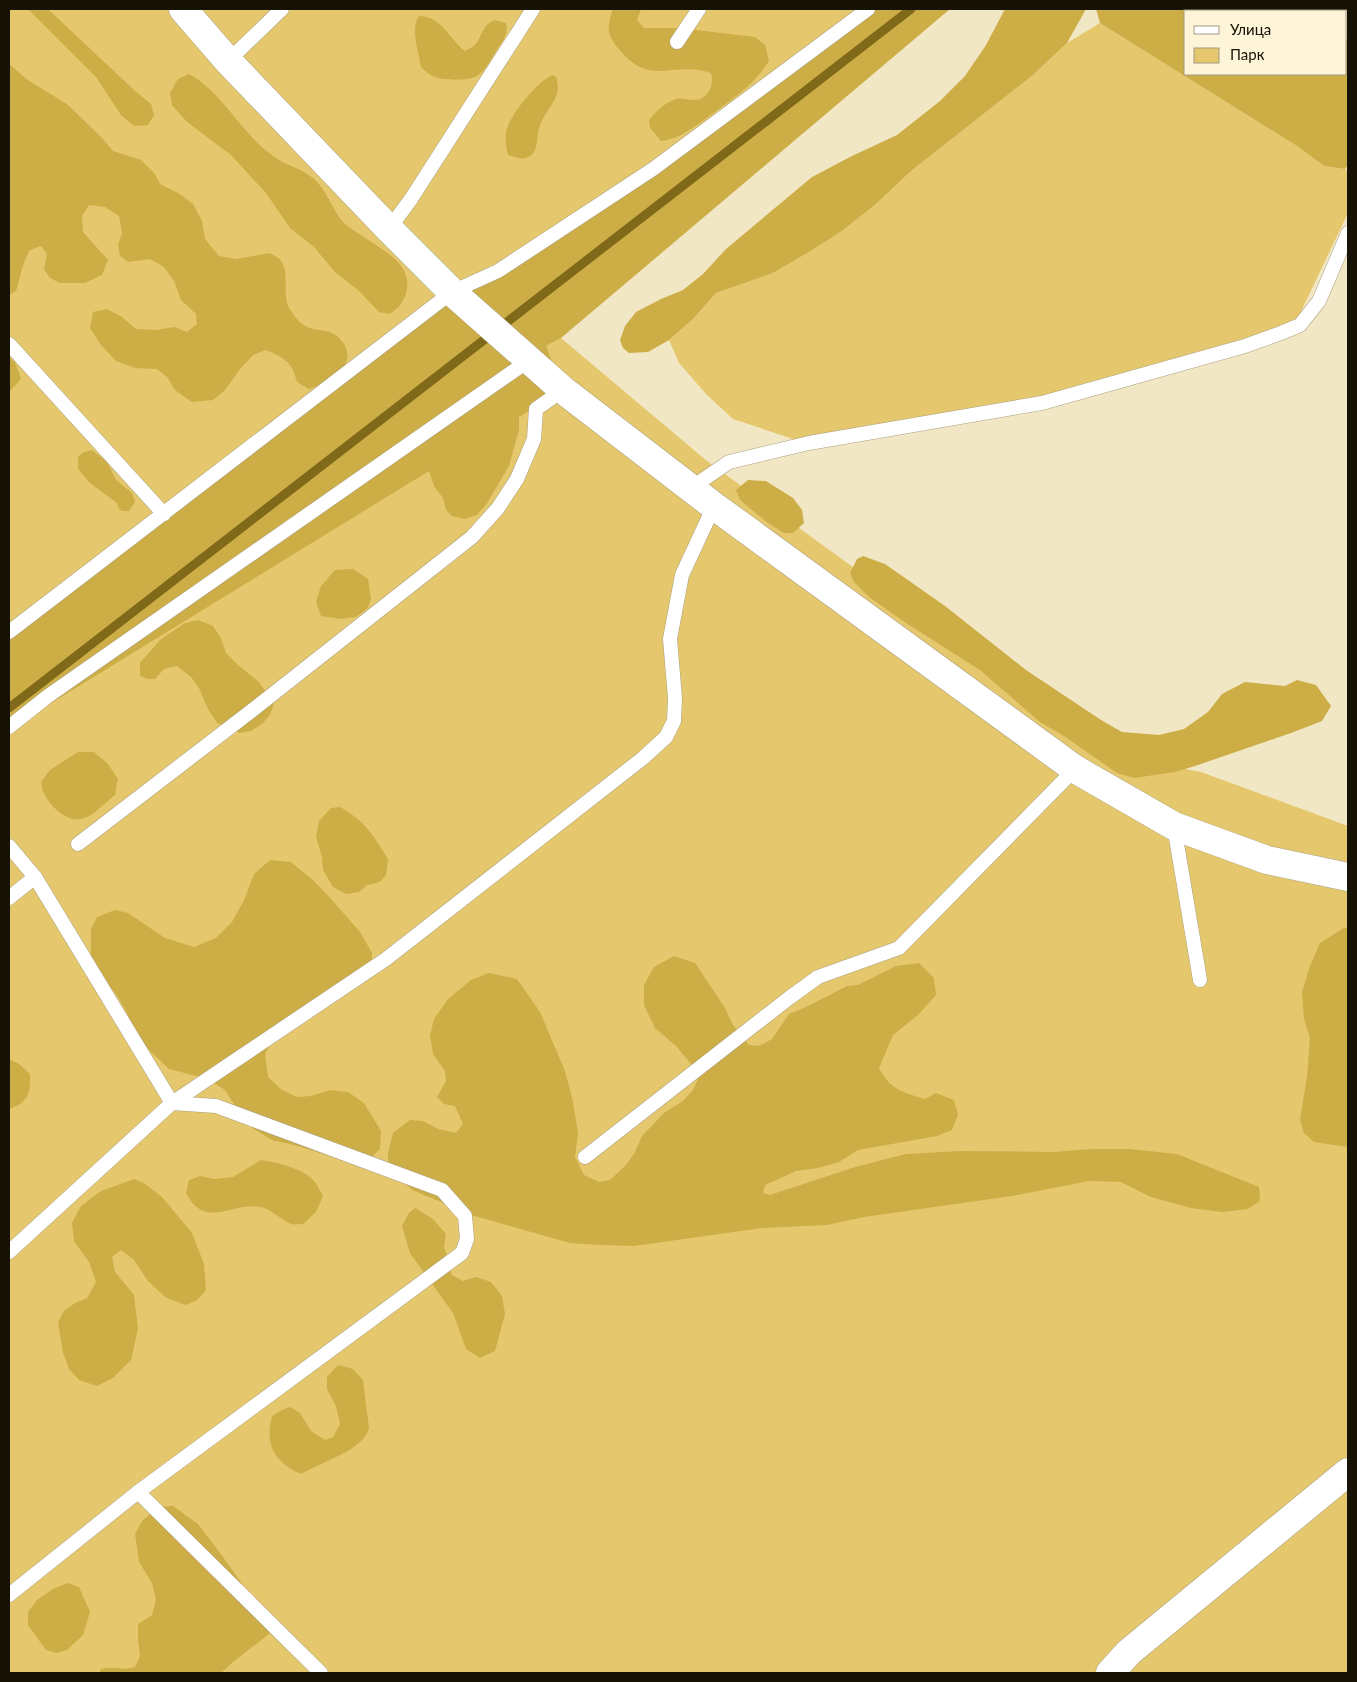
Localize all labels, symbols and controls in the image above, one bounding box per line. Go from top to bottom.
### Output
legend [1184,10,1347,75]
text: Улица [1230,20,1271,38]
text: Парк [1230,45,1265,63]

